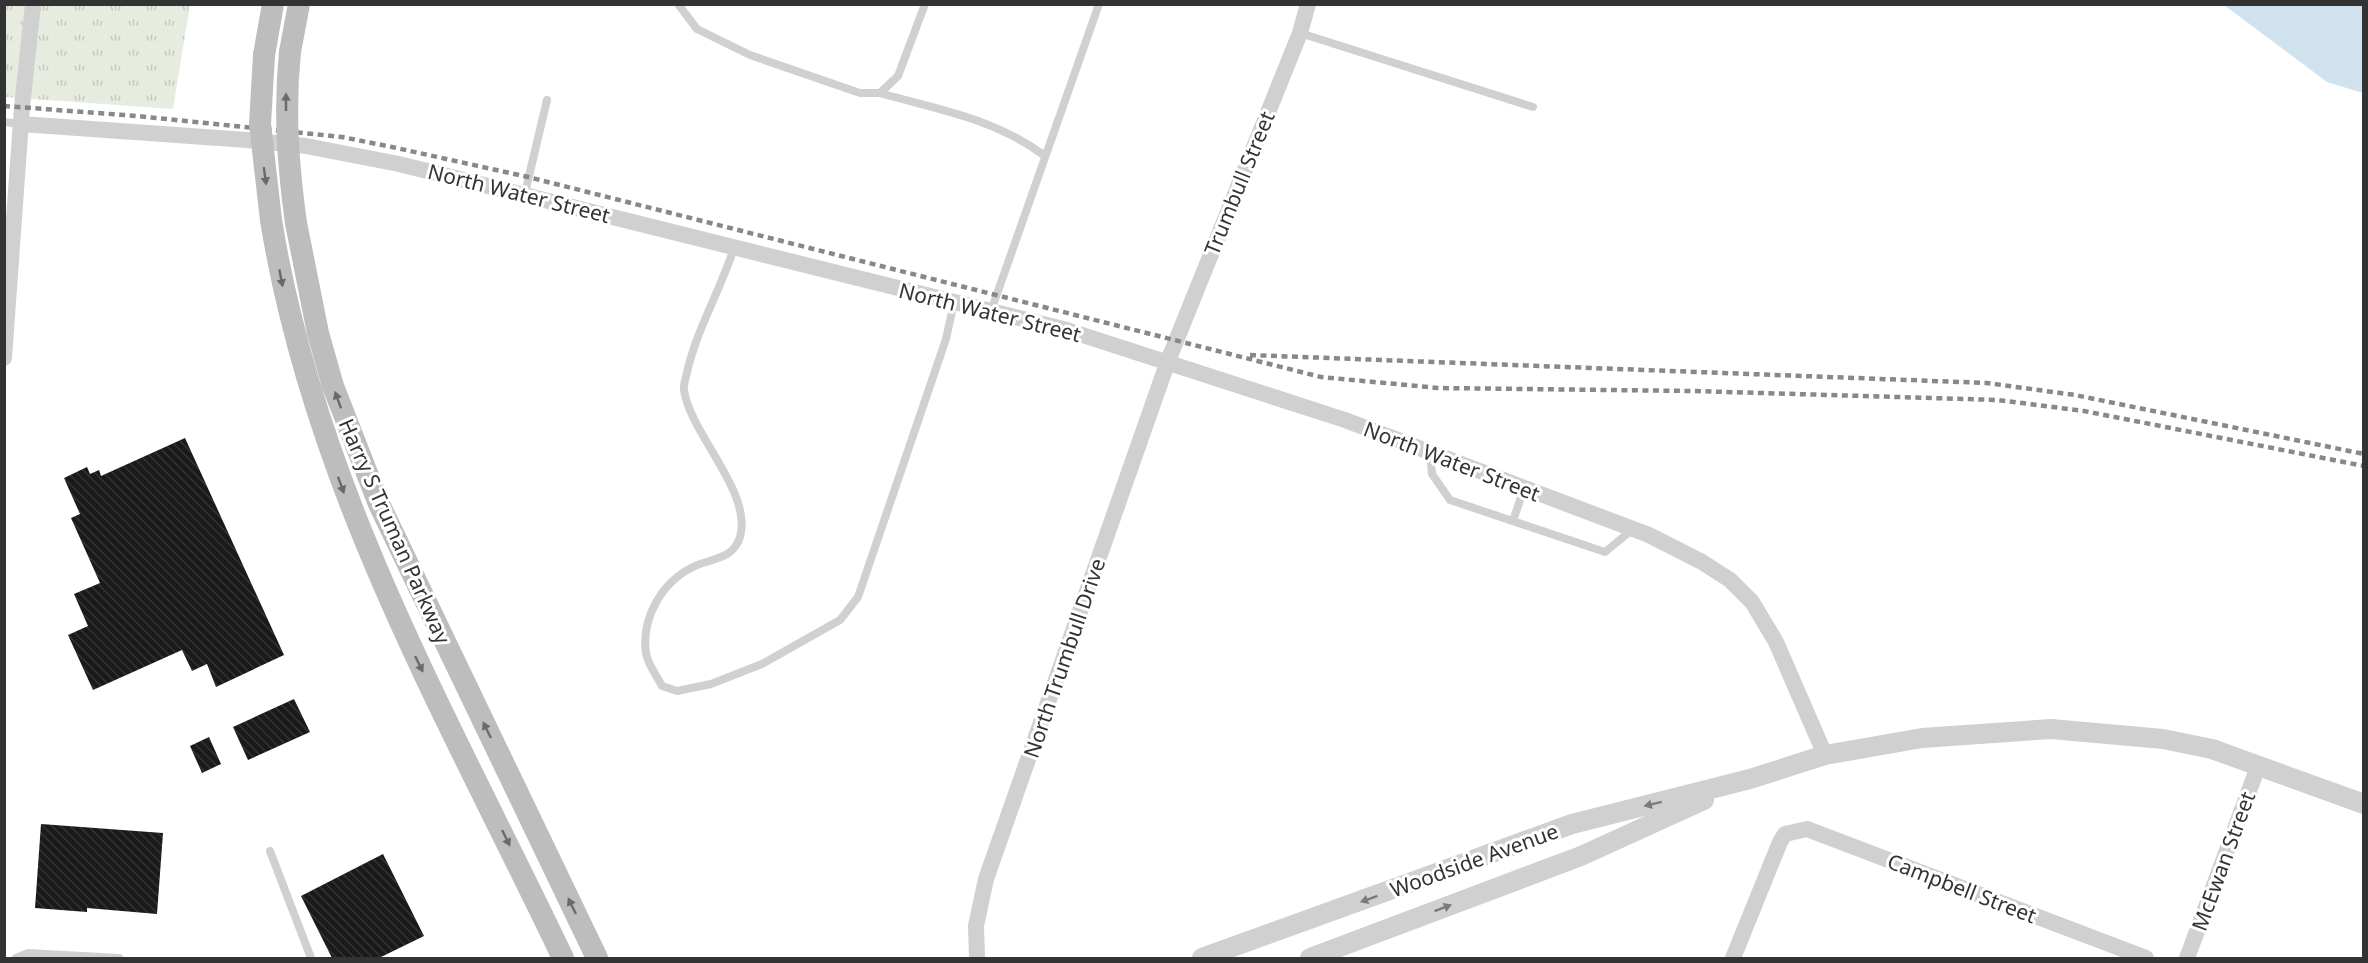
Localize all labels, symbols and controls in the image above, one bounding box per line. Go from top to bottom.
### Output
one-way arrow [281,93,291,112]
street label: Trumbull Street [1197,107,1281,259]
street label: North Water Street [425,157,613,229]
one-way arrow [260,167,269,186]
one-way arrow [277,269,286,288]
street label: North Water Street [896,276,1084,348]
one-way arrow [332,391,342,409]
street label: Harry S Truman Parkway [333,414,457,648]
street label: North Water Street [1360,415,1544,508]
one-way arrow [337,476,347,494]
street label: North Trumbull Drive [1017,554,1111,762]
one-way arrow [415,655,424,672]
one-way arrow [483,721,493,739]
street label: McEwan Street [2185,787,2261,934]
one-way arrow [1644,799,1662,809]
street label: Woodside Avenue [1386,817,1562,903]
one-way arrow [501,830,510,847]
street label: Campbell Street [1884,847,2041,929]
one-way arrow [1360,894,1378,904]
one-way arrow [567,897,576,914]
one-way arrow [1434,903,1452,913]

